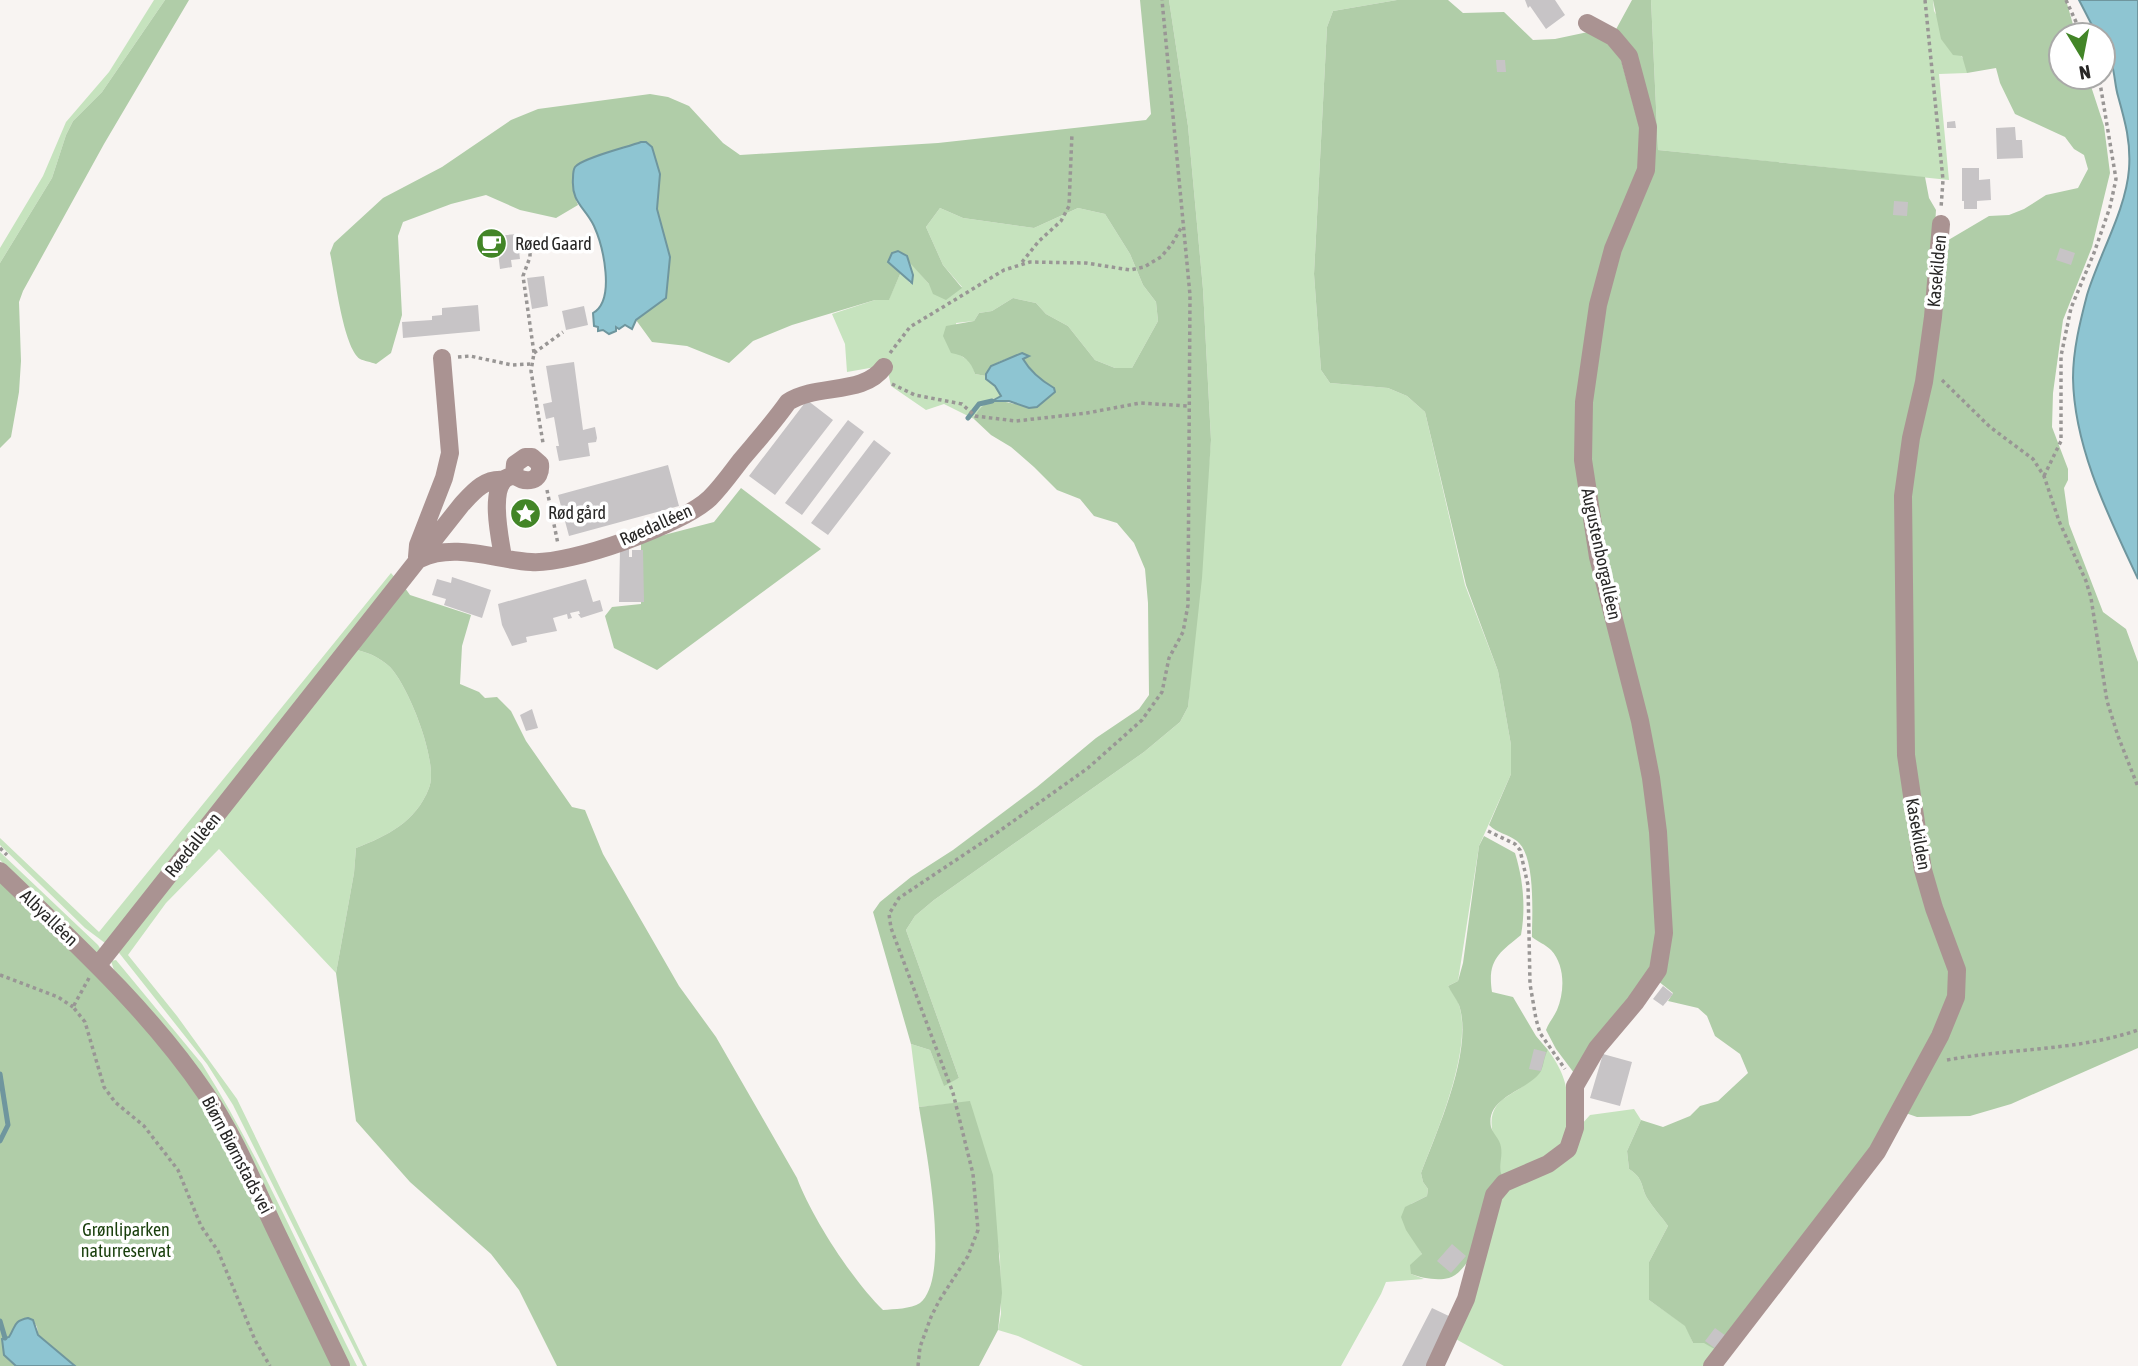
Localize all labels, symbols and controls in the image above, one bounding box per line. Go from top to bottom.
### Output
north arrow [2047,21,2117,91]
text: N [2078,61,2092,85]
cafe icon: Røed Gaard [475,227,509,261]
place label: Røed Gaard [515,233,592,254]
street label: Kasekilden [1923,234,1950,308]
street label: Augustenborgalléen [1577,486,1626,622]
place icon: Rød gård [508,496,542,530]
street label: Røedalléen [616,499,695,550]
place label: Rød gård [548,502,606,523]
street label: Kasekilden [1902,796,1935,872]
street label: Røedalléen [160,808,225,881]
street label: Albyalléen [16,885,83,950]
street label: Biørn Biørnstads vei [198,1093,277,1217]
park label: Grønliparken naturreservat [81,1219,171,1261]

